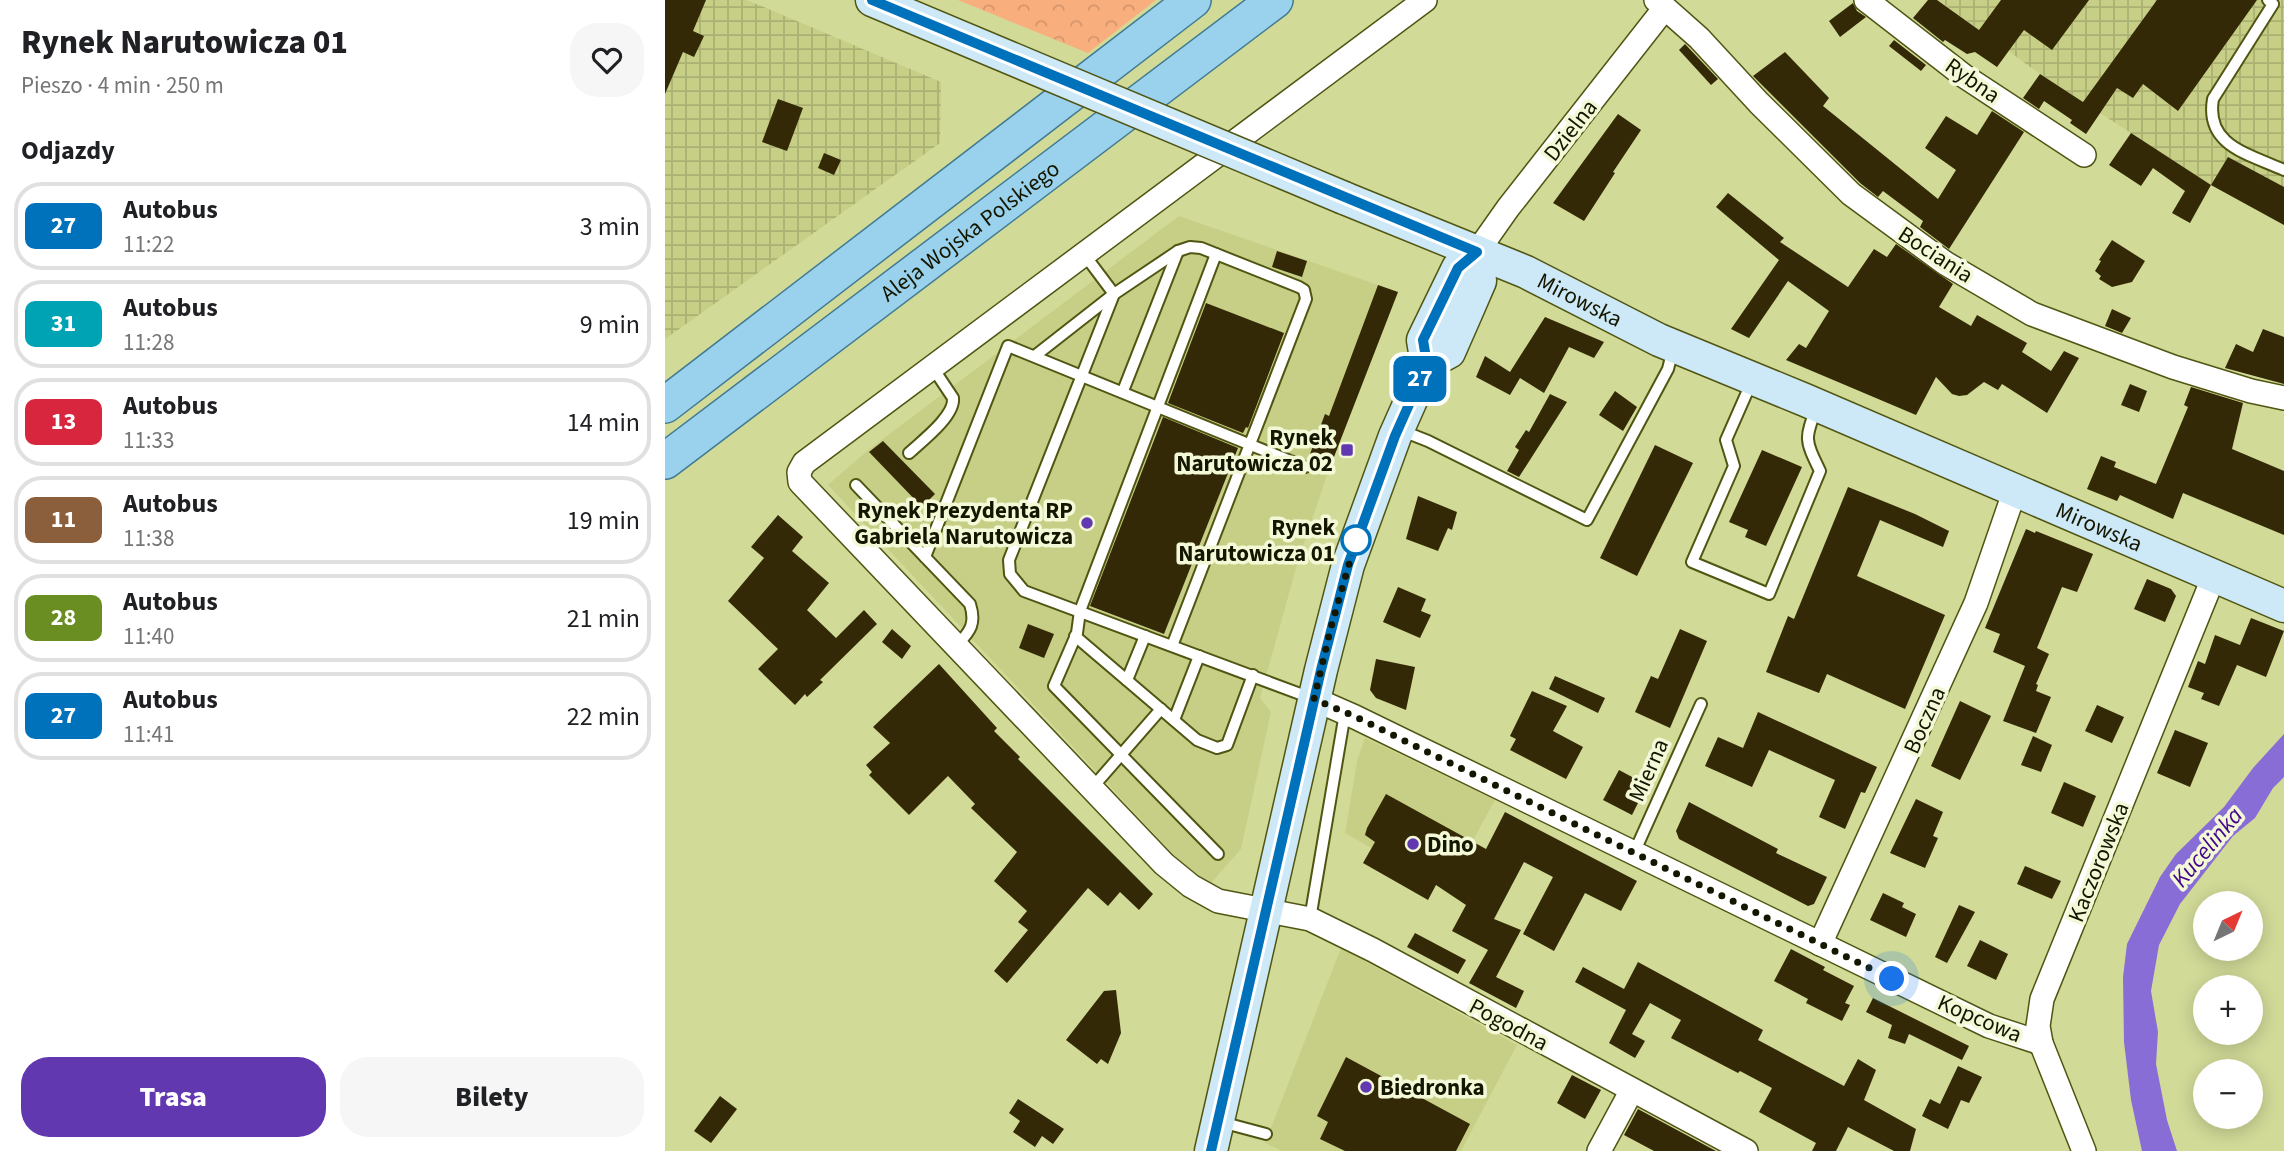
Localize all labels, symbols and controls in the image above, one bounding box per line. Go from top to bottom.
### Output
text: Rynek Narutowicza 01 [21,19,348,66]
button: heart [570,23,644,97]
street label: Rybna [1938,49,2007,111]
text: Pieszo · 4 min · 250 m [21,69,224,102]
street label: Dzielna [1536,92,1605,168]
text: Odjazdy [21,132,115,169]
street label: Aleja Wojska Polskiego [873,152,1067,310]
text: Autobus [123,191,218,228]
text: 27 [51,208,76,243]
text: 3 min [580,208,640,245]
street label: Bociania [1892,218,1980,291]
text: 11:22 [123,228,174,261]
street label: Mirowska [1531,264,1628,336]
text: Autobus [123,289,218,326]
text: 31 [51,306,76,341]
text: 9 min [580,306,640,343]
text: 11:28 [123,326,174,359]
line badge: 27 [1389,356,1451,402]
text: 27 [1407,361,1433,396]
text: Autobus [123,387,218,424]
text: 13 [51,404,76,439]
text: 14 min [567,404,640,441]
place label: Rynek Narutowicza 02 [1176,421,1333,480]
text: 11:33 [123,424,174,457]
marker: Rynek Narutowicza 02 [1339,442,1355,458]
text: Autobus [123,485,218,522]
place label: Rynek Prezydenta RP Gabriela Narutowicza [854,494,1073,553]
street label: Mirowska [2051,494,2148,560]
text: 11 [51,502,76,537]
text: 19 min [567,502,640,539]
place label: Rynek Narutowicza 01 [1178,511,1335,570]
marker: Rynek Prezydenta RP Gabriela Narutowicza [1079,515,1095,531]
text: 11:38 [123,522,174,555]
marker: Rynek Narutowicza 01 [1341,525,1371,555]
text: Autobus [123,583,218,620]
text: 28 [51,600,76,635]
text: 21 min [567,600,640,637]
text: 11:40 [123,620,174,653]
text: Autobus [123,681,218,718]
street label: Boczna [1895,681,1954,759]
text: 27 [51,698,76,733]
text: 22 min [567,698,640,735]
text: 11:41 [123,718,174,751]
street label: Mierna [1620,733,1677,807]
street label: Kaczorowska [2059,797,2137,927]
water label: Kucelinka [2163,799,2251,895]
place label: Dino [1427,828,1474,861]
marker: Dino [1405,836,1421,852]
north arrow [2193,891,2263,961]
map controls [2193,891,2263,1129]
your location [1874,961,1909,996]
button: + [2193,975,2263,1045]
street label: Kopcowa [1933,986,2027,1051]
street label: Pogodna [1463,990,1554,1059]
button: Trasa [21,1057,326,1137]
button: Bilety [340,1057,644,1137]
button: − [2193,1059,2263,1129]
place label: Biedronka [1380,1071,1485,1104]
marker: Biedronka [1358,1079,1374,1095]

